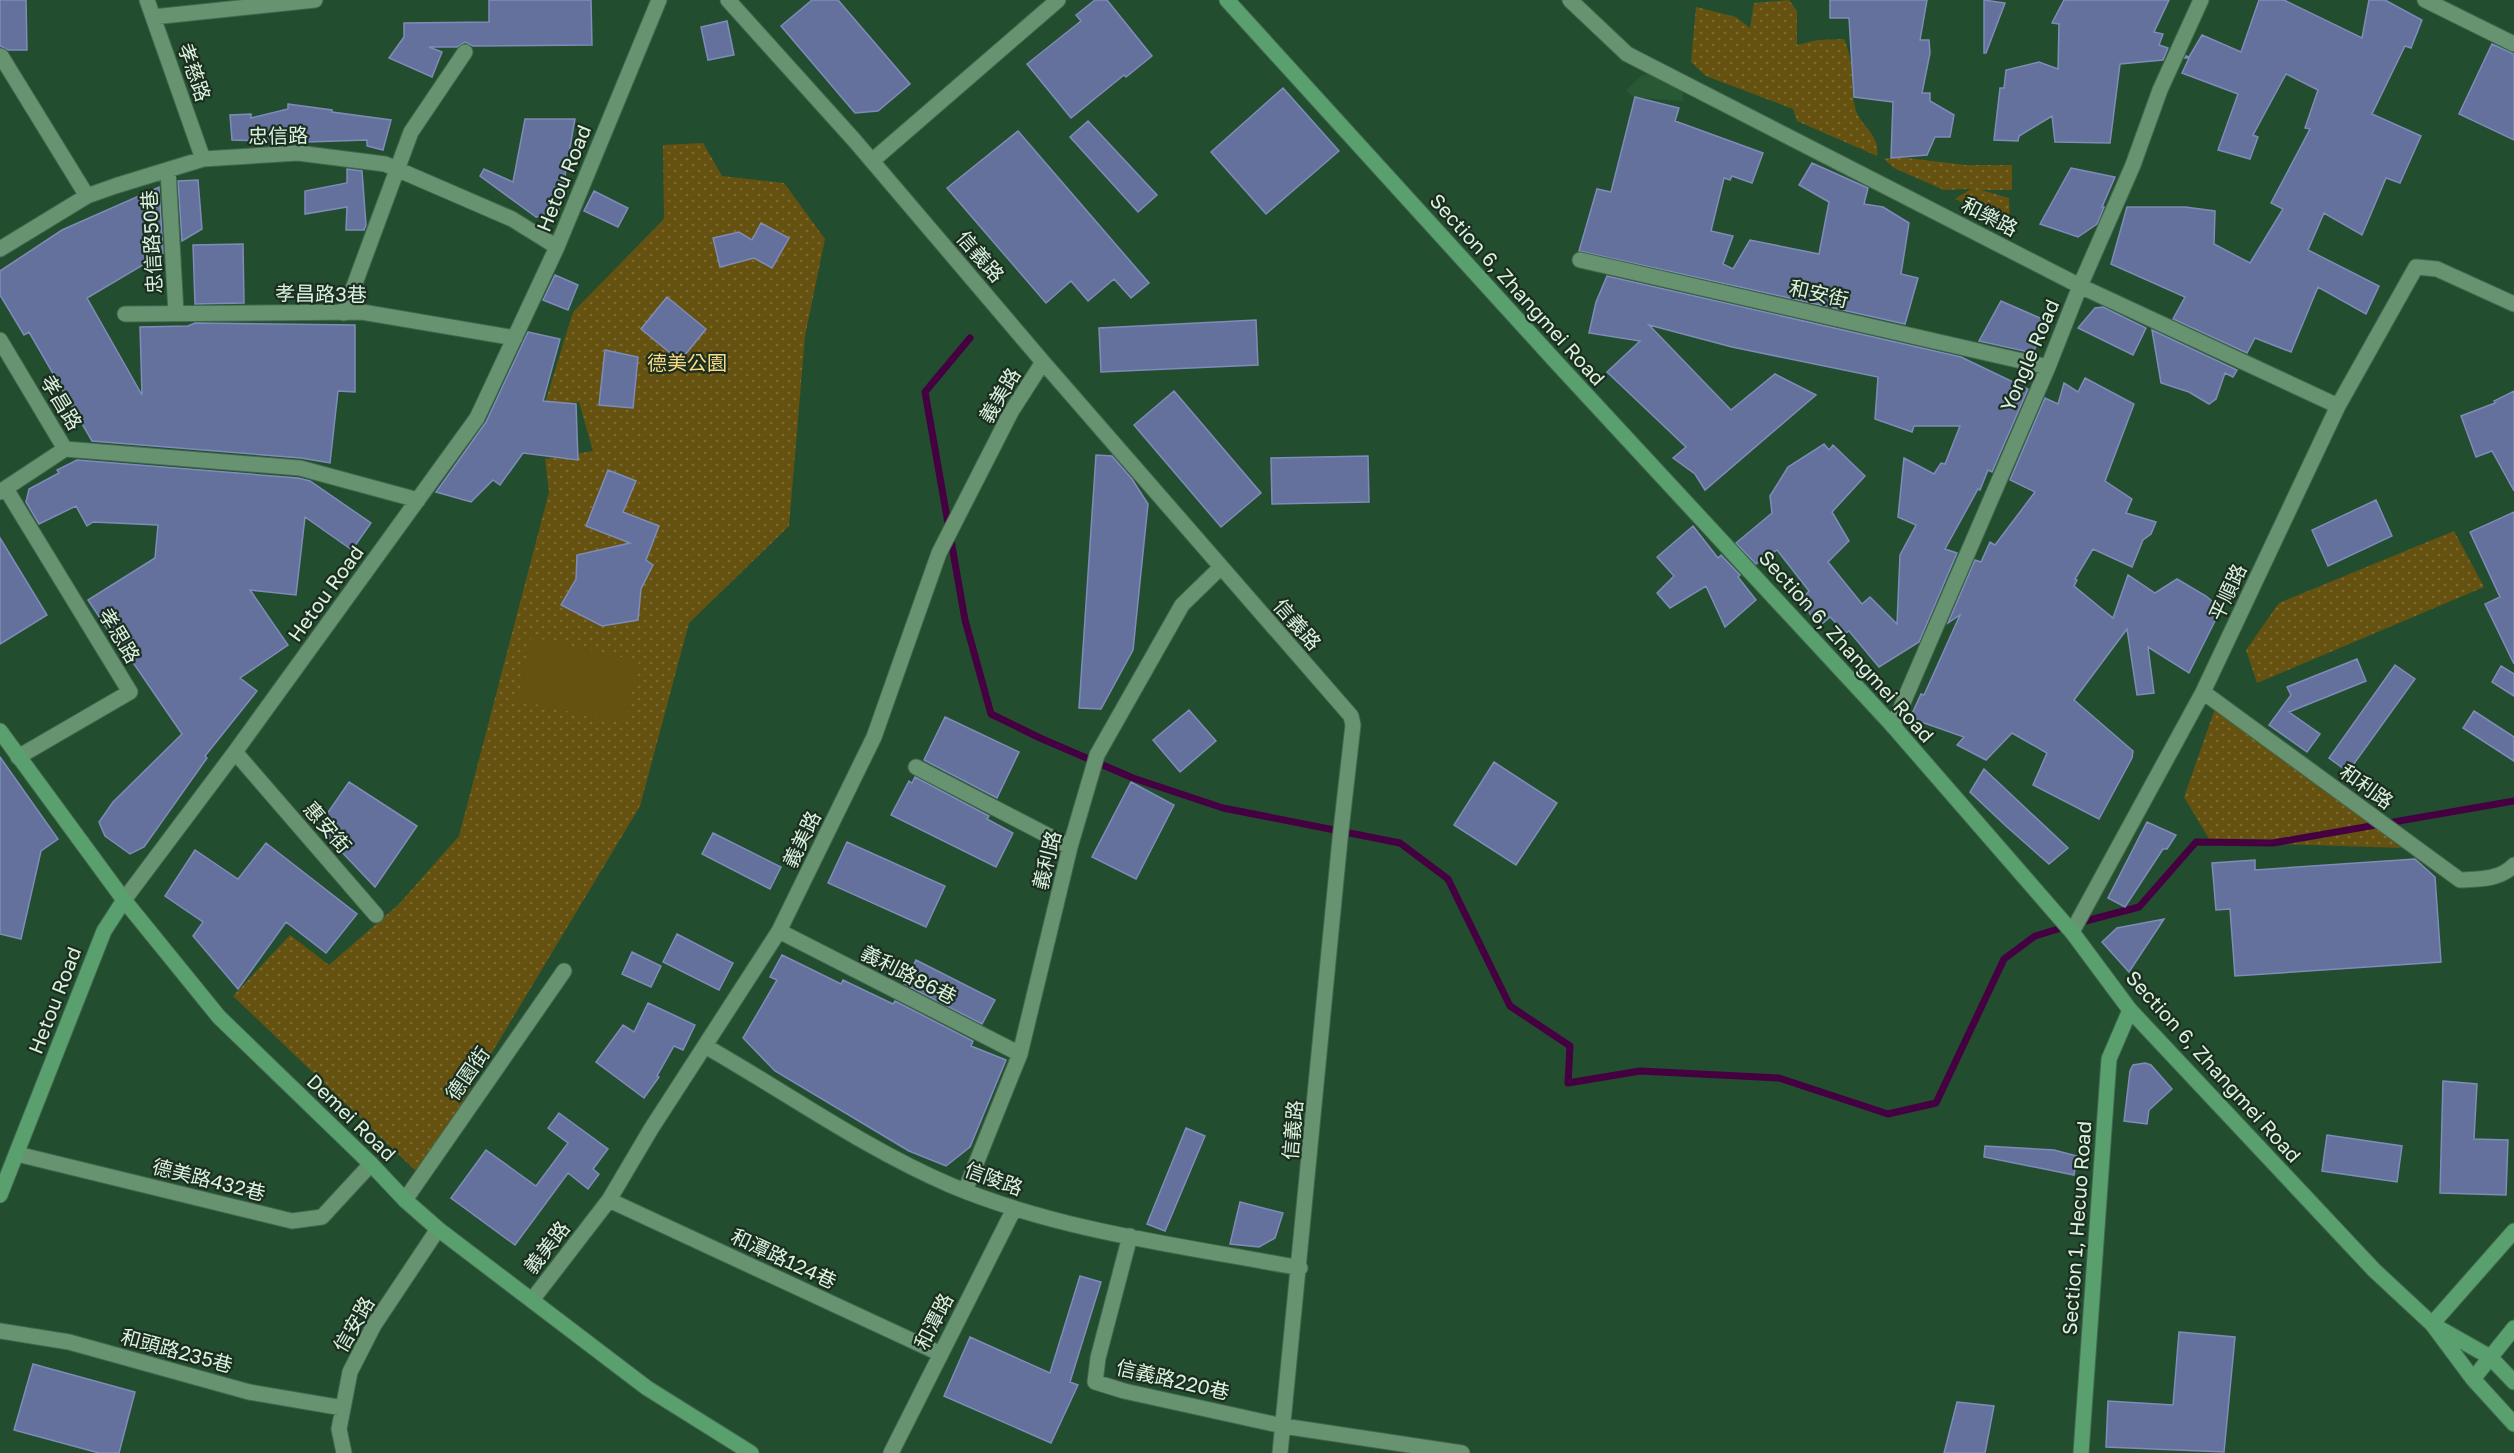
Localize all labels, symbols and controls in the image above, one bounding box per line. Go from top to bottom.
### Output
street label: 孝慈路 [174,40,216,104]
street label: Hetou Road [531,121,595,235]
street label: 忠信路 [248,122,308,148]
street label: Section 6, Zhangmei Road [1425,188,1611,390]
street label: 忠信路50巷 [136,189,166,295]
street label: 和樂路 [1958,192,2022,240]
street label: 信義路 [952,225,1010,287]
street label: 和安街 [1787,275,1851,311]
street label: 孝昌路3巷 [275,280,367,306]
street label: Yongle Road [1995,295,2063,415]
park label: 德美公園 [647,350,727,374]
street label: 義美路 [973,363,1025,427]
street label: 孝昌路 [36,370,88,434]
street label: Hetou Road [282,540,368,646]
street label: Section 6, Zhangmei Road [1754,545,1940,747]
street label: 平順路 [2203,560,2251,624]
street label: 信義路 [1269,593,1327,655]
street label: 孝思路 [94,603,146,667]
street label: 和利路 [2336,759,2398,813]
street label: 惠安街 [299,796,357,858]
street label: 義美路 [777,807,825,871]
street label: 義利路 [1027,828,1065,892]
street label: 義利路86巷 [857,940,961,1008]
street label: Hetou Road [23,943,85,1057]
street label: Section 6, Zhangmei Road [2121,965,2307,1167]
street label: 德園街 [440,1042,494,1104]
street label: Demei Road [303,1069,401,1165]
street label: 信義路 [1277,1099,1307,1161]
street label: Section 1, Hecuo Road [2057,1120,2095,1336]
street label: 德美路432巷 [150,1153,268,1205]
street label: 信陵路 [962,1156,1026,1200]
street label: 義美路 [518,1216,574,1278]
street label: 和潭路124巷 [727,1223,841,1293]
street label: 和潭路 [909,1289,957,1353]
street label: 信安路 [328,1292,378,1356]
street label: 和頭路235巷 [118,1324,236,1376]
street label: 信義路220巷 [1114,1354,1232,1404]

